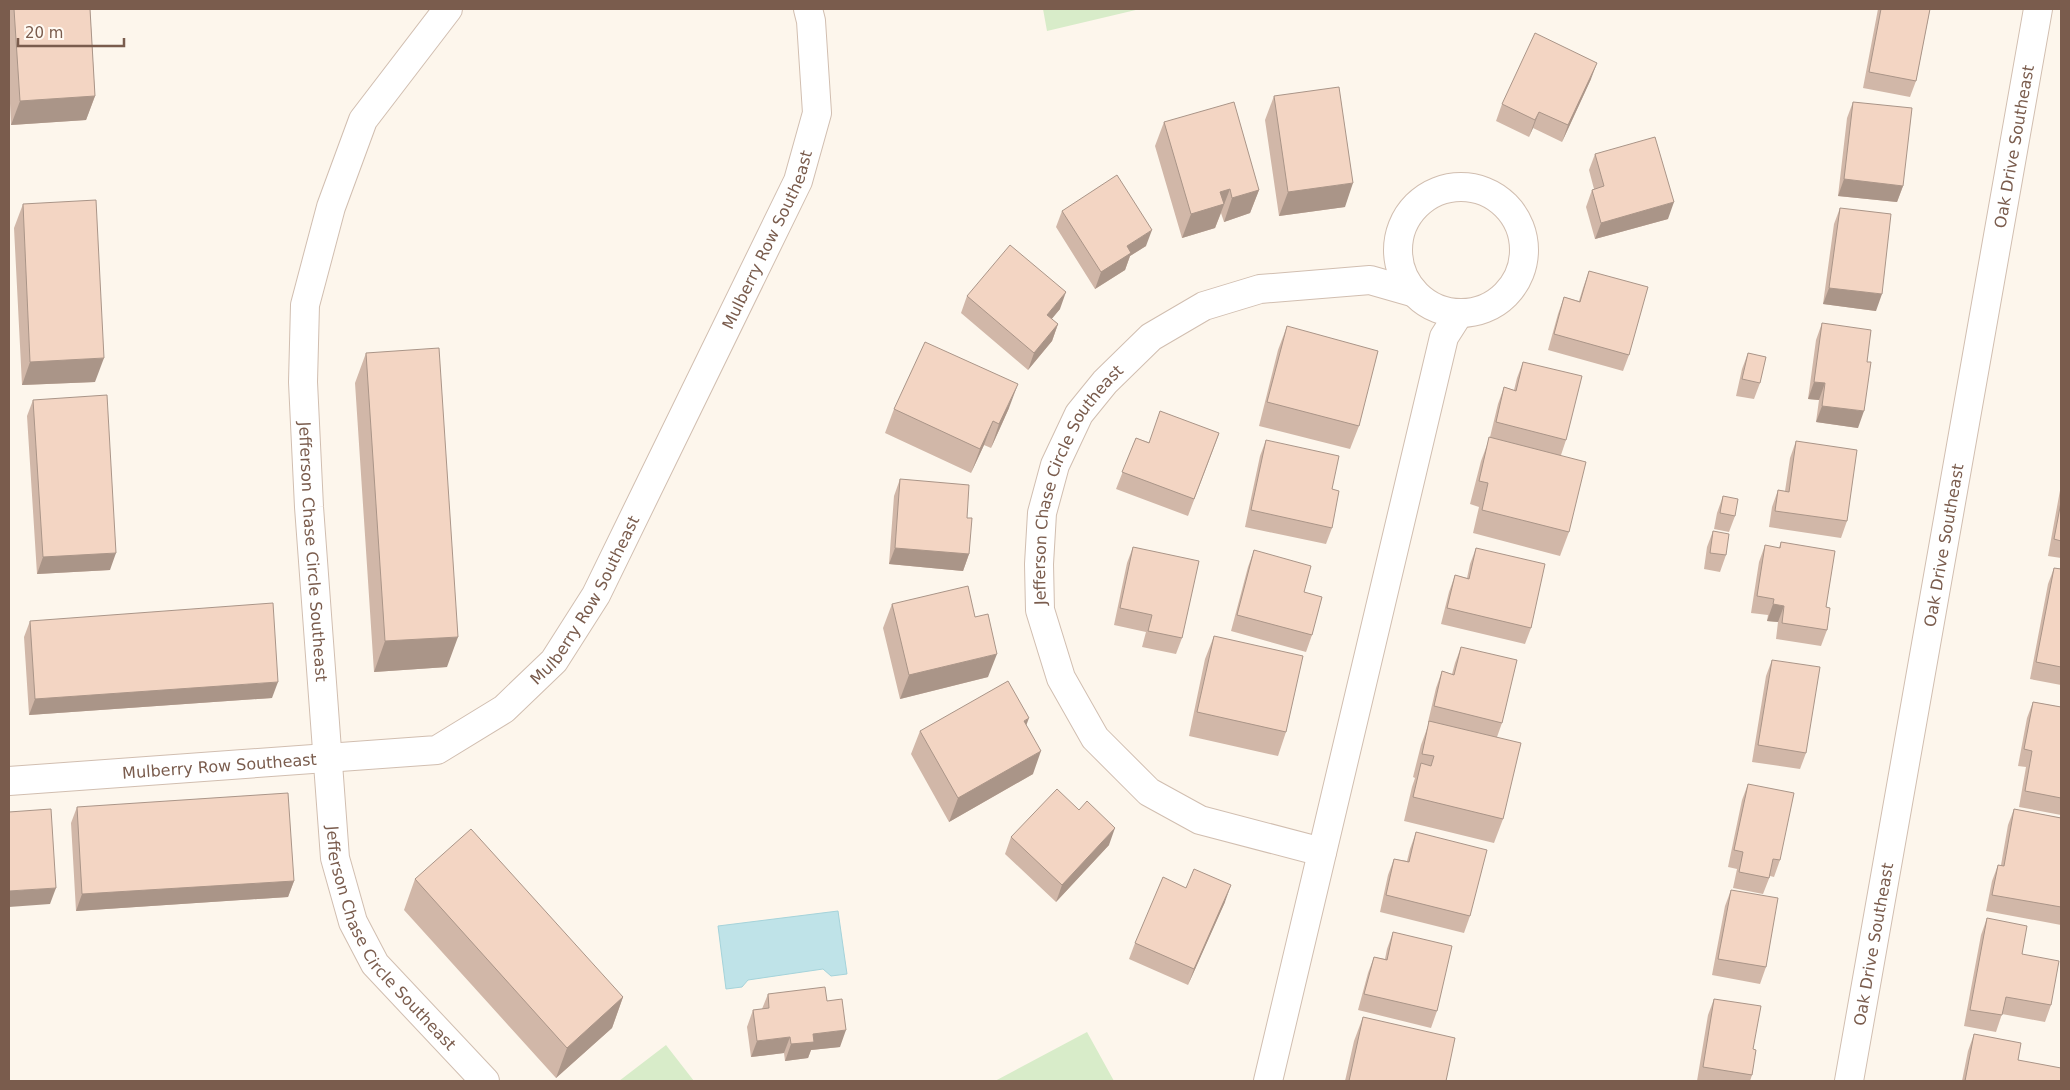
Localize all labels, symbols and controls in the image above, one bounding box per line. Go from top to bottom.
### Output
scale bar [18,15,124,47]
text: 20 m [25,24,63,42]
street label: Oak Drive Southeast [1991,63,2038,230]
street label: Mulberry Row Southeast [718,148,816,332]
street label: Jefferson Chase Circle Southeast [1030,361,1127,606]
street label: Jefferson Chase Circle Southeast [295,420,331,683]
street label: Oak Drive Southeast [1920,462,1968,628]
street label: Mulberry Row Southeast [526,513,643,689]
street label: Mulberry Row Southeast [122,750,317,783]
street label: Jefferson Chase Circle Southeast [323,824,460,1054]
street label: Oak Drive Southeast [1850,861,1897,1027]

